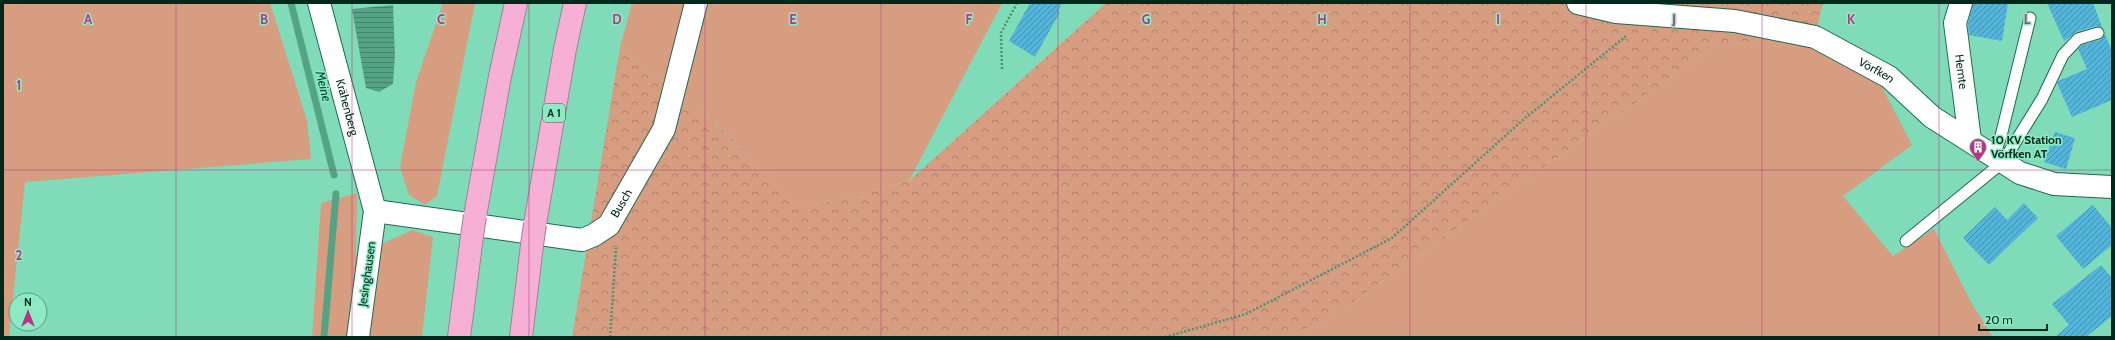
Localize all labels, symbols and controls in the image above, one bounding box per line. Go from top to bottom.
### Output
text: A [84,11,93,27]
text: B [260,11,268,27]
text: C [437,11,445,27]
text: D [612,11,622,27]
text: E [789,11,797,27]
text: F [966,11,973,27]
text: G [1142,11,1151,27]
text: H [1317,11,1327,27]
text: I [1496,11,1500,27]
text: J [1671,11,1676,27]
text: K [1847,11,1856,27]
text: L [2024,11,2031,27]
street label: Hemte [1952,53,1971,90]
street label: Vörfken [1856,54,1899,86]
water label: Meine [312,68,336,103]
text: 1 [17,77,21,93]
street label: Krähenberg [333,77,363,138]
road number: A 1 [543,104,565,122]
place label: 10 KV Station Vörfken AT [1991,132,2062,161]
building icon: 10 KV Station Vörfken AT [1968,137,1988,162]
street label: Busch [607,186,635,220]
street label: Jesinghausen [354,240,379,308]
text: 2 [16,247,23,263]
north arrow [8,292,48,332]
text: N [24,295,32,309]
scale bar [1979,306,2047,332]
text: 20 m [1985,312,2013,327]

